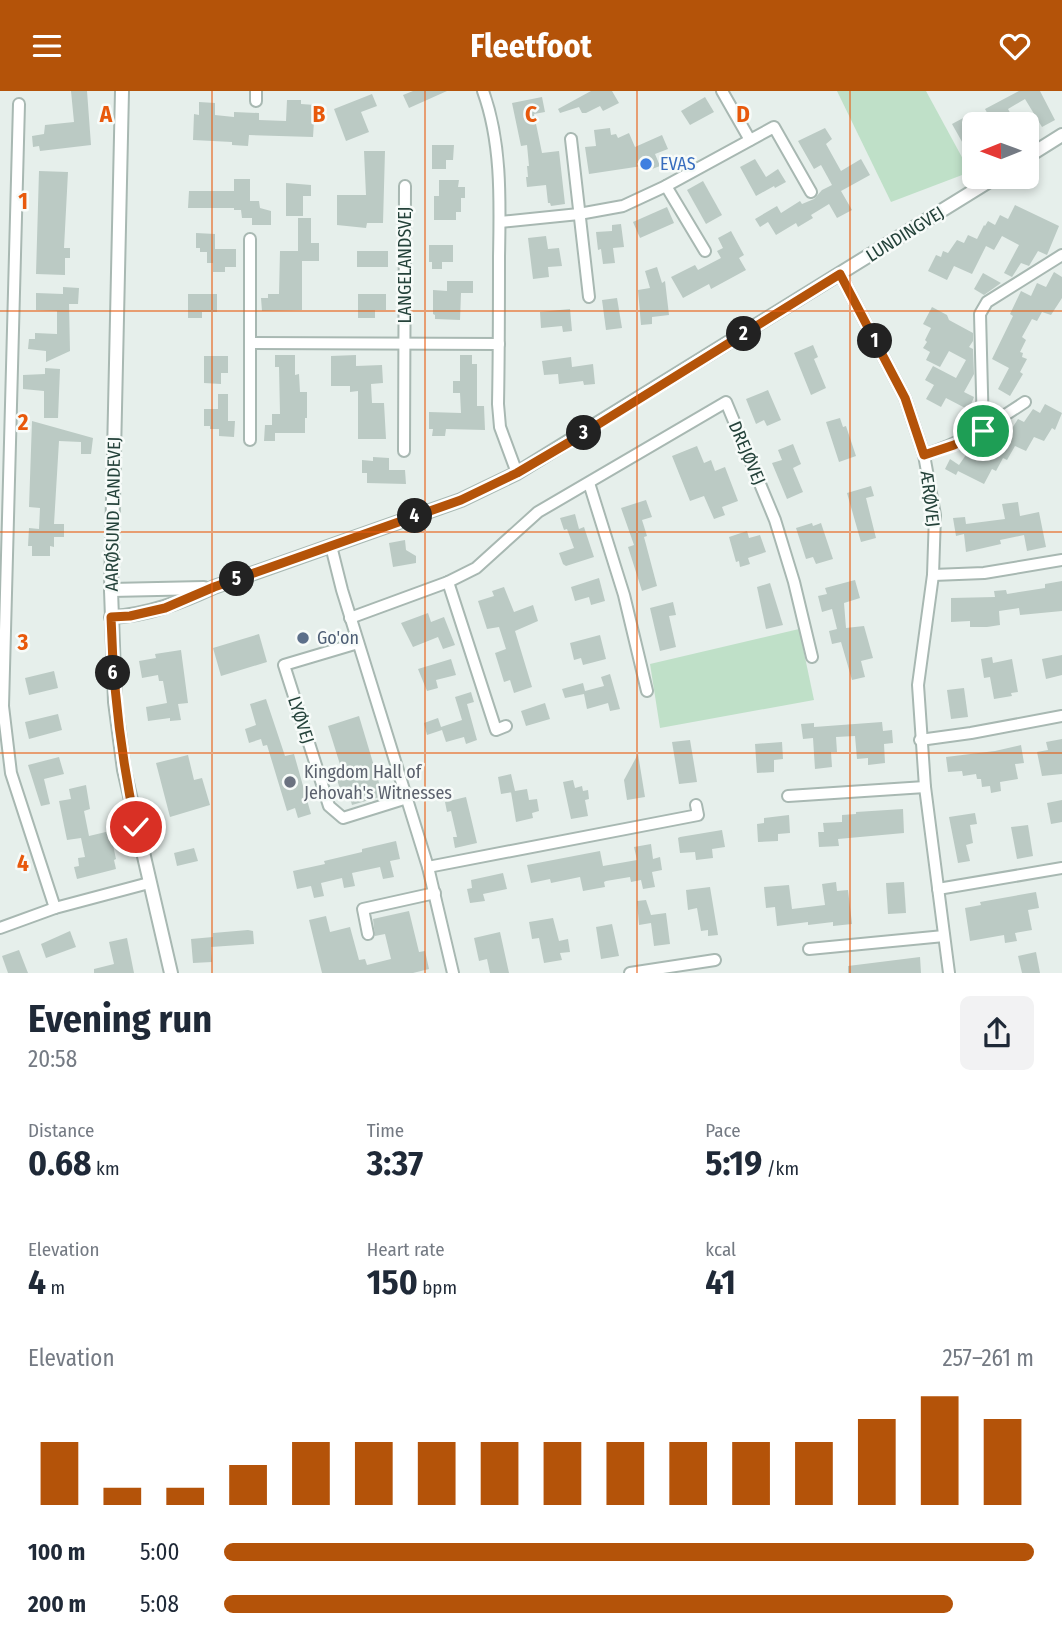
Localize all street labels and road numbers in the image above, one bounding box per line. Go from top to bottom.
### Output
street label: LUNDINGVEJ [862,201,948,267]
street label: LANGELANDSVEJ [394,207,416,323]
street label: DREJØVEJ [724,418,770,488]
street label: AARØSUND LANDEVEJ [101,436,125,592]
street label: ÆRØVEJ [916,469,944,528]
street label: LYØVEJ [283,694,319,746]

